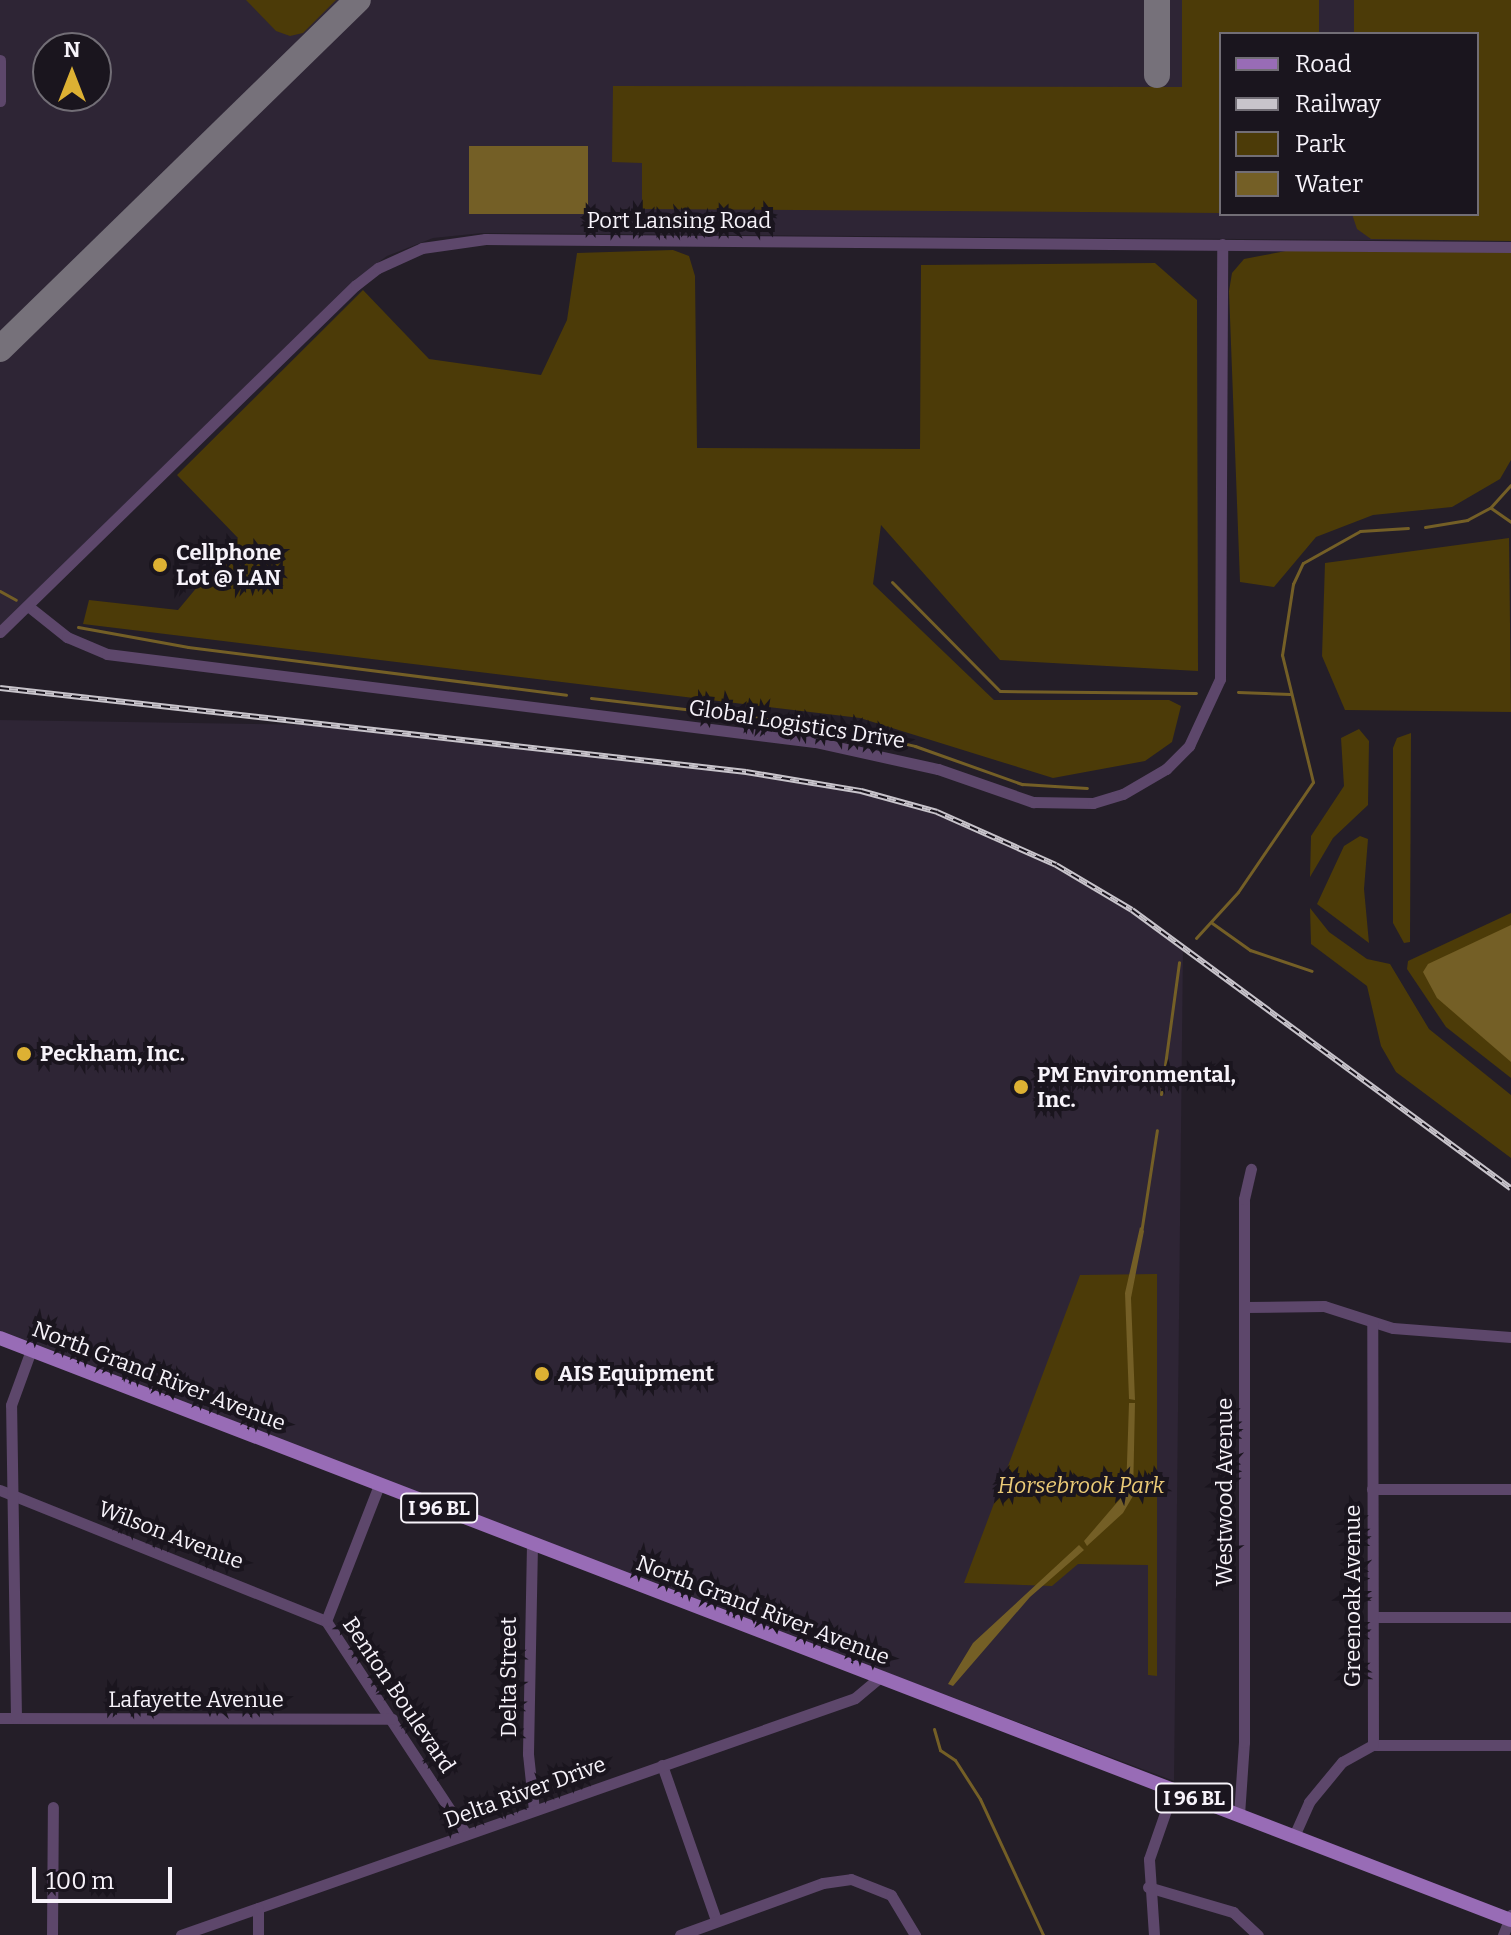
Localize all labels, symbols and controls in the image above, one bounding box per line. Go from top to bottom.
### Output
north arrow [32,32,112,112]
legend [1219,32,1479,216]
text: N [64,36,80,63]
text: Road [1295,50,1351,78]
text: Railway [1295,90,1381,118]
text: Park [1295,130,1346,158]
text: Water [1295,170,1363,198]
street label: Port Lansing Road [587,208,771,234]
place label: Cellphone Lot @ LAN [176,539,281,590]
marker: Cellphone Lot @ LAN [151,556,169,574]
street label: Global Logistics Drive [687,694,907,754]
place label: Peckham, Inc. [40,1041,185,1067]
marker: Peckham, Inc. [15,1045,33,1063]
place label: PM Environmental, Inc. [1037,1061,1236,1112]
marker: PM Environmental, Inc. [1012,1078,1030,1096]
street label: North Grand River Avenue [29,1315,289,1437]
place label: AIS Equipment [558,1361,714,1387]
marker: AIS Equipment [533,1365,551,1383]
street label: Westwood Avenue [1212,1398,1238,1586]
park label: Horsebrook Park [998,1473,1164,1499]
road number: I 96 BL [399,1492,479,1524]
street label: Wilson Avenue [95,1495,247,1575]
street label: Greenoak Avenue [1340,1505,1366,1687]
street label: North Grand River Avenue [633,1549,893,1671]
street label: Benton Boulevard [337,1612,461,1778]
street label: Delta Street [496,1617,522,1737]
street label: Lafayette Avenue [108,1687,284,1713]
street label: Delta River Drive [441,1751,609,1833]
road number: I 96 BL [1154,1782,1234,1814]
scale bar [36,1851,176,1901]
text: 100 m [46,1867,114,1895]

